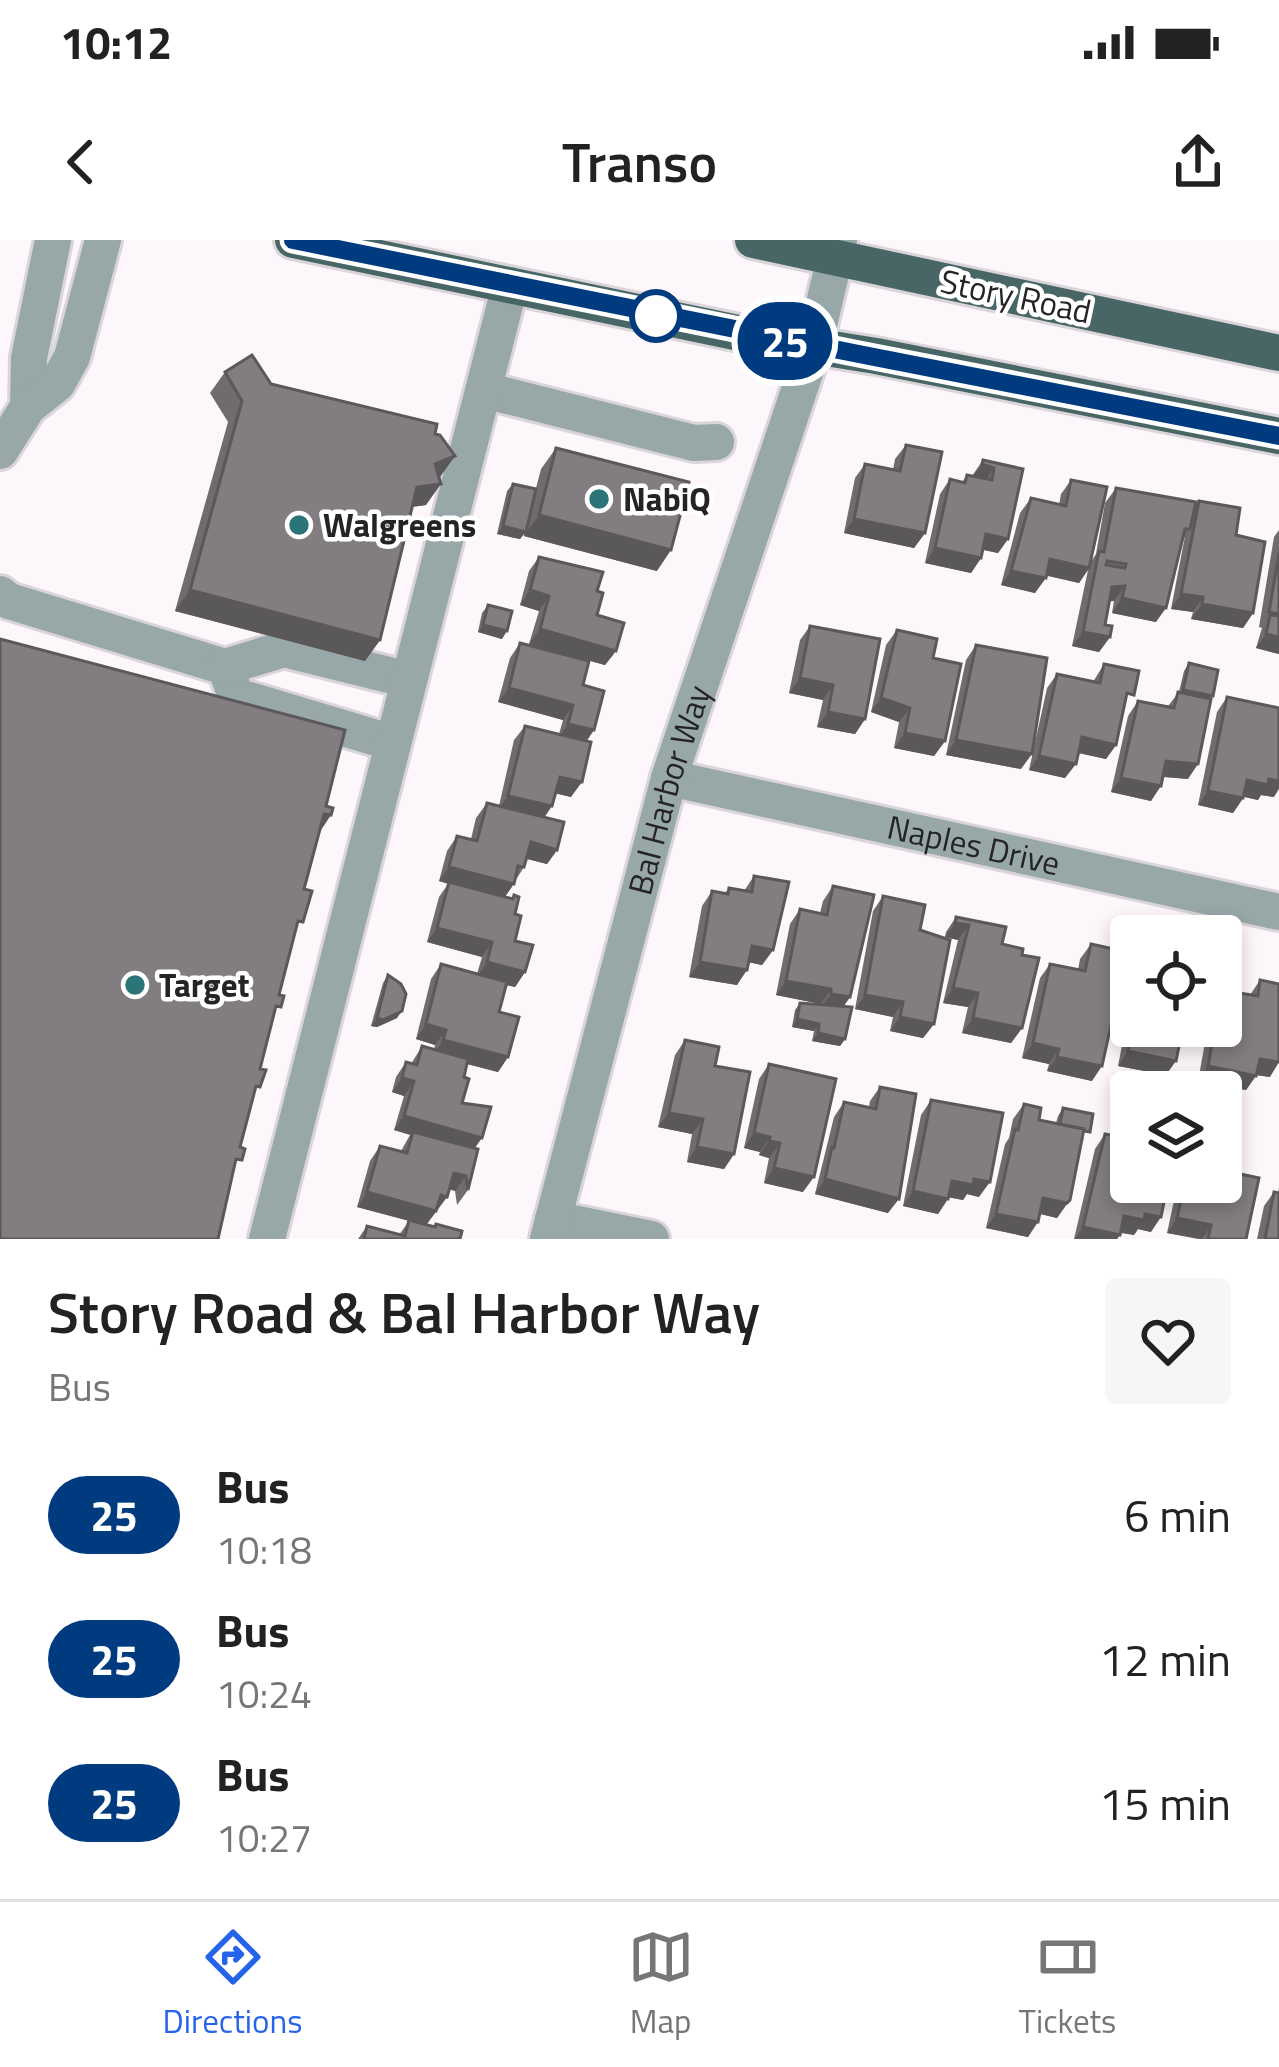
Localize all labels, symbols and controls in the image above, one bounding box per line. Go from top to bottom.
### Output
text: 10:12 [60,8,172,76]
text: Transo [562,121,717,203]
icon: back [48,129,114,195]
icon: share [1165,129,1231,195]
street label: Story Road [936,256,1096,336]
unlabelled marker [631,291,681,341]
line badge: 25 [731,302,839,380]
text: 25 [761,309,809,373]
place label: NabiQ [623,474,711,524]
marker: NabiQ [586,486,612,512]
place label: Walgreens [323,500,476,550]
marker: Walgreens [286,512,312,538]
street label: Bal Harbor Way [614,678,723,900]
street label: Naples Drive [883,802,1065,888]
map controls [1110,915,1242,1203]
button: locate [1110,915,1242,1047]
place label: Target [159,960,250,1010]
marker: Target [122,972,148,998]
button: layers [1110,1071,1242,1203]
text: Story Road & Bal Harbor Way [48,1268,760,1355]
button: heart [1105,1278,1231,1404]
text: Bus [48,1357,111,1416]
text: Bus [216,1452,290,1520]
text: 6 min [1124,1481,1231,1549]
text: 25 [90,1483,138,1547]
text: 10:18 [216,1520,312,1579]
text: Bus [216,1596,290,1664]
text: 12 min [1099,1625,1231,1693]
text: 25 [90,1627,138,1691]
text: 10:24 [216,1664,312,1723]
text: Bus [216,1740,290,1808]
text: 15 min [1099,1769,1231,1837]
text: 25 [90,1771,138,1835]
text: 10:27 [216,1808,312,1867]
tab: Directions [163,1924,302,2046]
tab: Map [628,1924,694,2046]
tab: Tickets [1019,1924,1116,2046]

